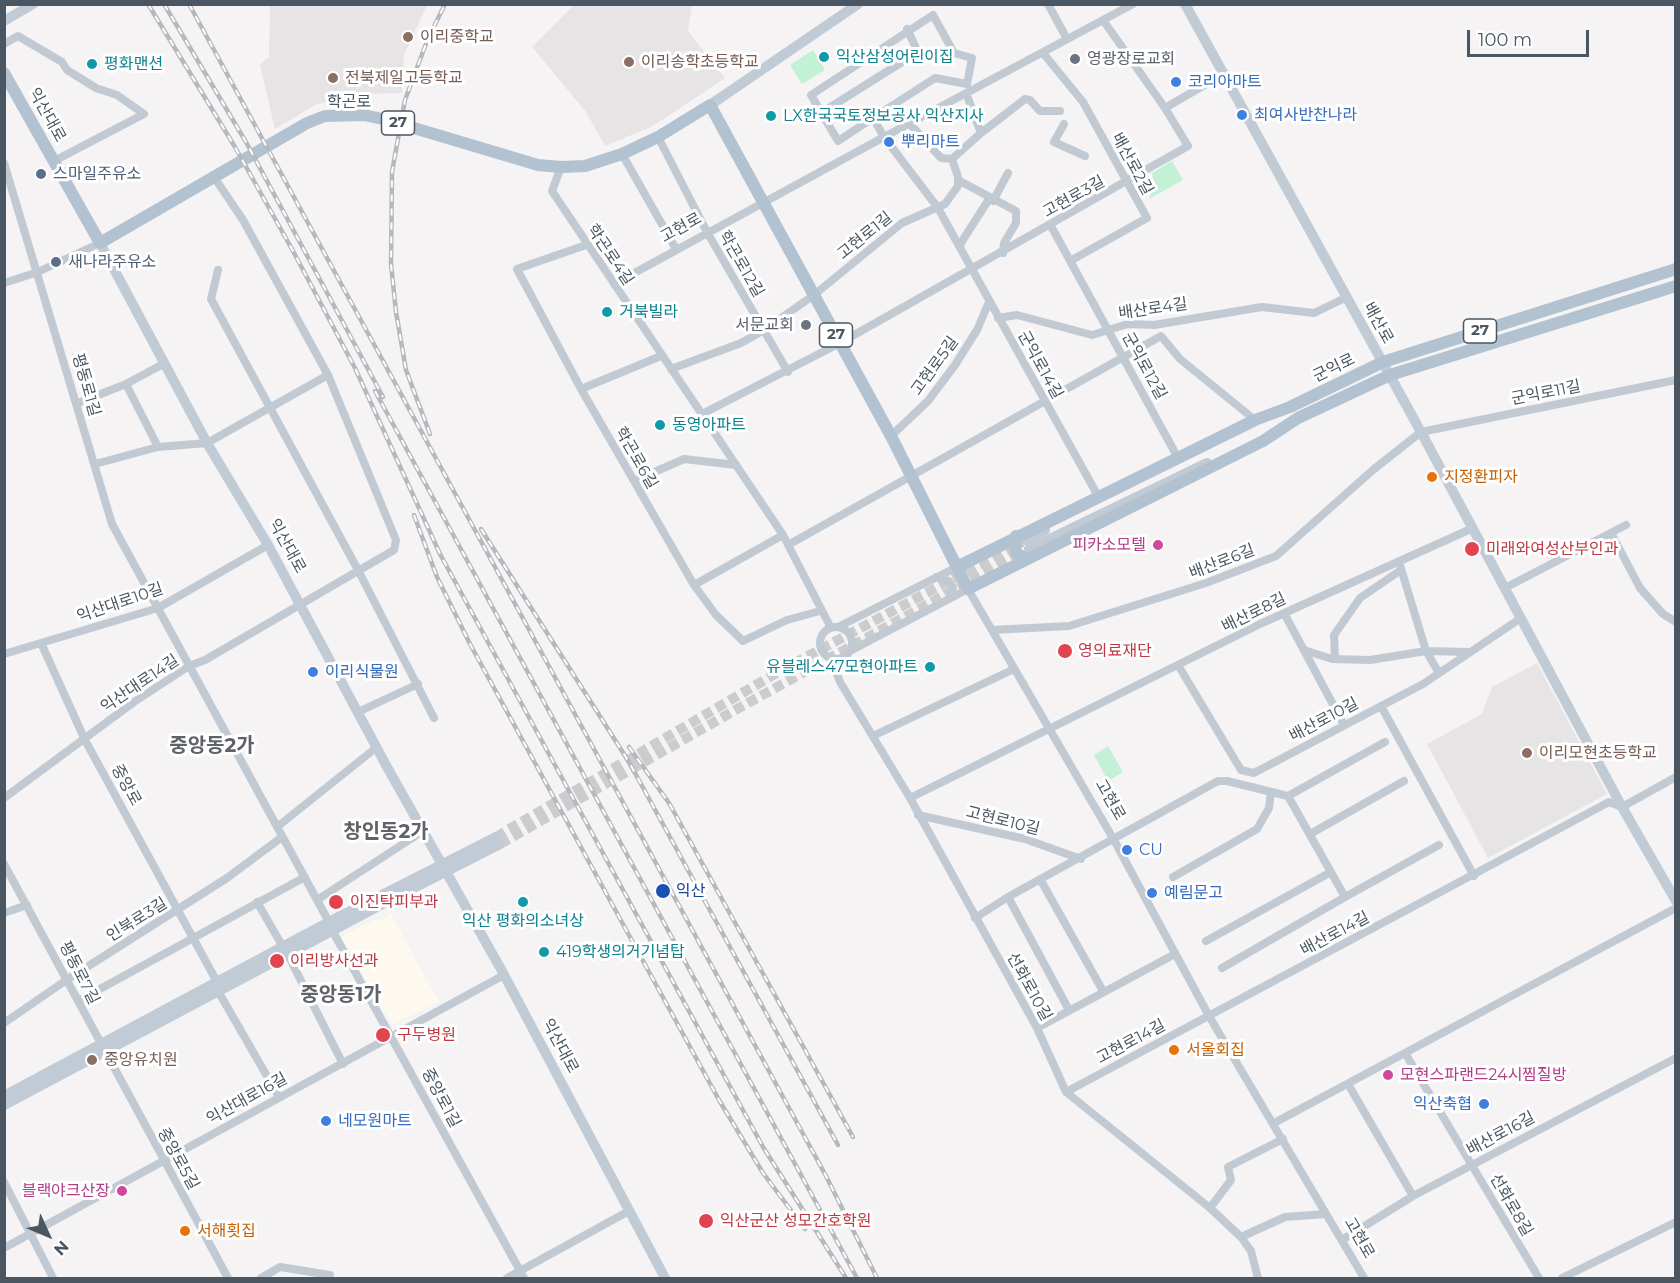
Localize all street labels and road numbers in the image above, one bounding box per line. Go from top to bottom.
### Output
street label: 익산대로 [24,85,70,145]
street label: 학곤로 [327,92,371,112]
road number: 27 [382,111,414,135]
street label: 배산로2길 [1107,130,1157,198]
street label: 고현로3길 [1040,172,1108,222]
street label: 고현로1길 [834,208,896,264]
street label: 고현로 [657,209,705,247]
street label: 학곤로4길 [583,221,637,289]
street label: 학곤로12길 [714,227,768,301]
street label: 배산로4길 [1117,295,1189,323]
street label: 배산로 [1359,299,1397,347]
road number: 27 [1464,319,1496,343]
road number: 27 [820,323,852,347]
street label: 군익로14길 [1013,327,1067,403]
street label: 군익로12길 [1118,329,1170,403]
street label: 고현로5길 [907,333,963,399]
street label: 군익로 [1310,350,1358,386]
street label: 평동로1길 [68,351,104,419]
street label: 군익로11길 [1510,377,1582,409]
street label: 학곤로6길 [611,423,661,493]
street label: 익산대로 [264,516,310,576]
street label: 배산로6길 [1187,541,1257,583]
street label: 익산대로10길 [74,579,166,627]
street label: 배산로8길 [1219,589,1289,637]
street label: 익산대로14길 [97,651,183,717]
street label: 배산로10길 [1286,694,1362,746]
street label: 중앙로 [107,761,145,809]
street label: 고현로 [1091,776,1129,824]
street label: 고현로10길 [964,803,1042,839]
street label: 인북로3길 [103,894,171,946]
street label: 배산로14길 [1297,908,1373,960]
street label: 평동로7길 [55,938,103,1008]
street label: 선화로10길 [1002,949,1056,1025]
street label: 익산대로 [538,1015,582,1077]
street label: 고현로14길 [1093,1016,1169,1068]
street label: 중앙로1길 [417,1065,465,1131]
street label: 익산대로16길 [203,1069,291,1129]
street label: 배산로16길 [1464,1108,1538,1160]
street label: 중앙로5길 [153,1125,203,1193]
street label: 선화로8길 [1485,1170,1537,1240]
street label: 고현로 [1340,1214,1378,1262]

